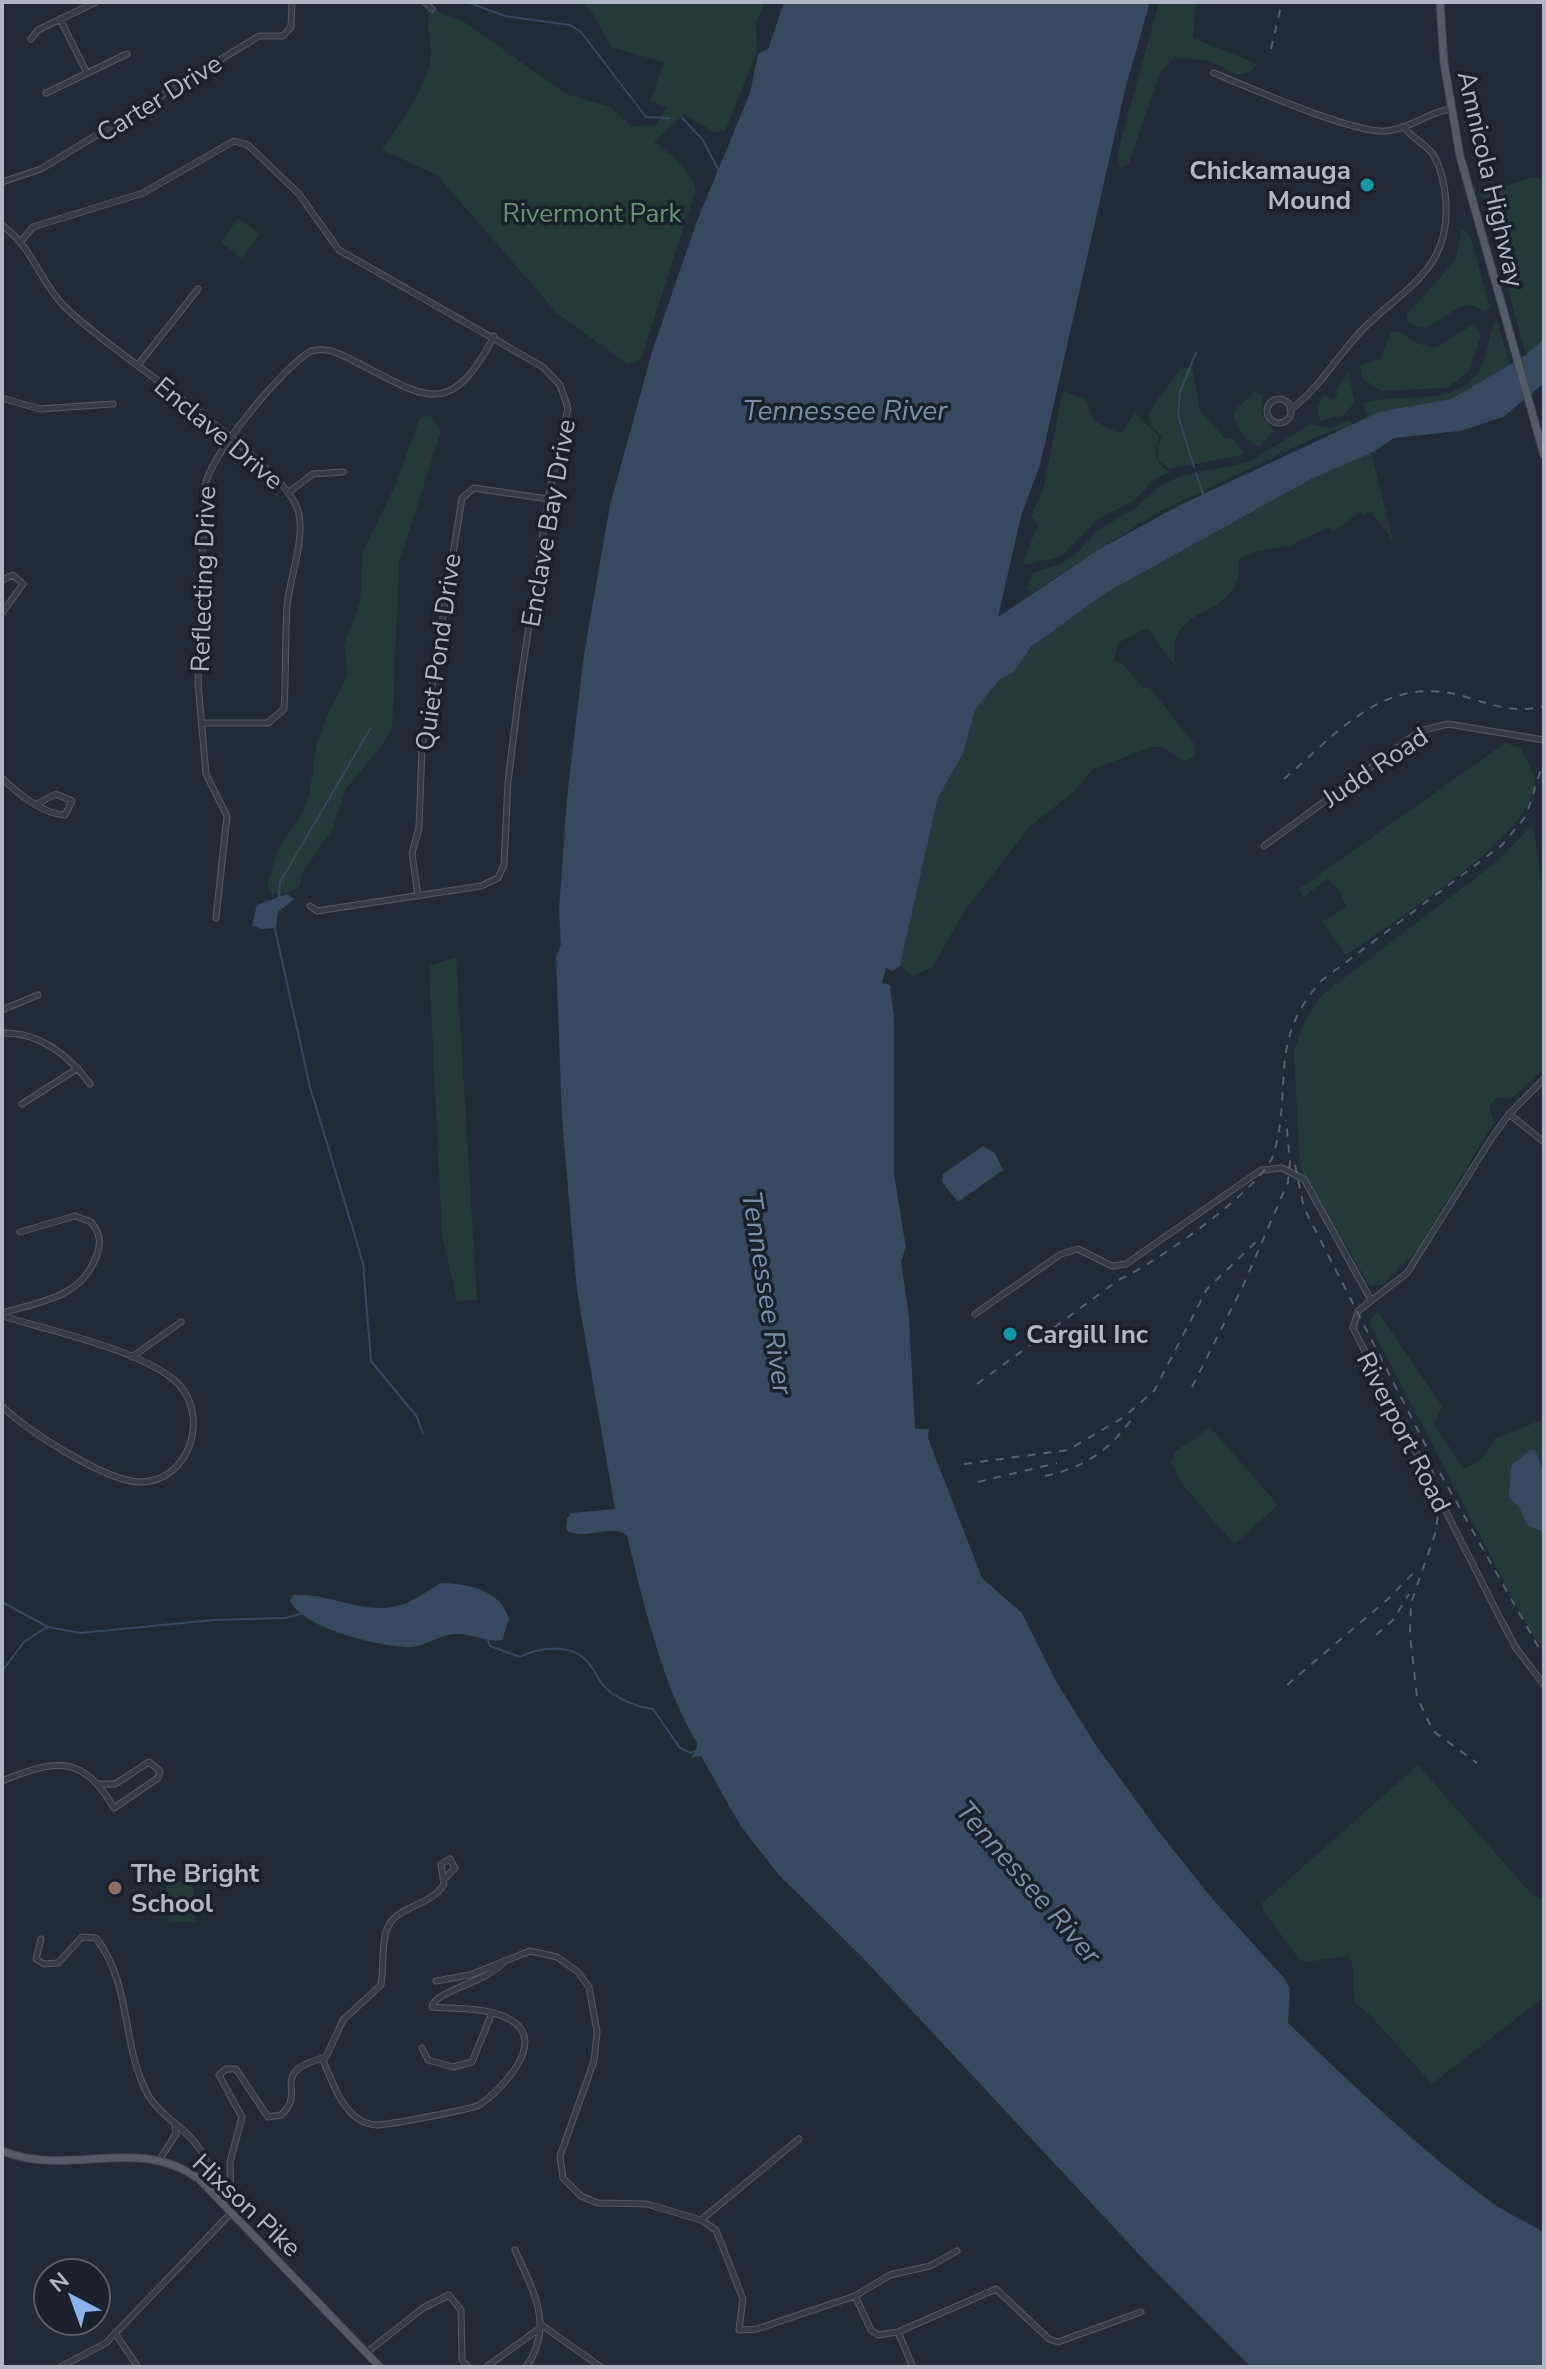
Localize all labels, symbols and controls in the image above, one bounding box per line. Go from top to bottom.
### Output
street label: Carter Drive [90,46,228,151]
street label: Amnicola Highway [1449,68,1533,291]
place label: Chickamauga Mound [1189,153,1351,218]
marker: Chickamauga Mound [1358,176,1376,194]
park label: Rivermont Park [503,196,682,231]
street label: Enclave Drive [147,369,291,498]
water label: Tennessee River [743,392,948,430]
street label: Enclave Bay Drive [513,417,584,630]
street label: Reflecting Drive [183,485,224,673]
street label: Quiet Pond Drive [407,551,470,753]
street label: Judd Road [1315,719,1435,816]
water label: Tennessee River [732,1189,802,1398]
place label: Cargill Inc [1026,1317,1148,1352]
marker: Cargill Inc [1001,1325,1019,1343]
street label: Riverport Road [1348,1346,1459,1518]
water label: Tennessee River [947,1793,1110,1973]
place label: The Bright School [131,1856,260,1921]
marker: The Bright School [106,1879,124,1897]
street label: Hixson Pike [185,2146,309,2265]
north arrow [32,2257,112,2337]
text: N [43,2266,76,2299]

